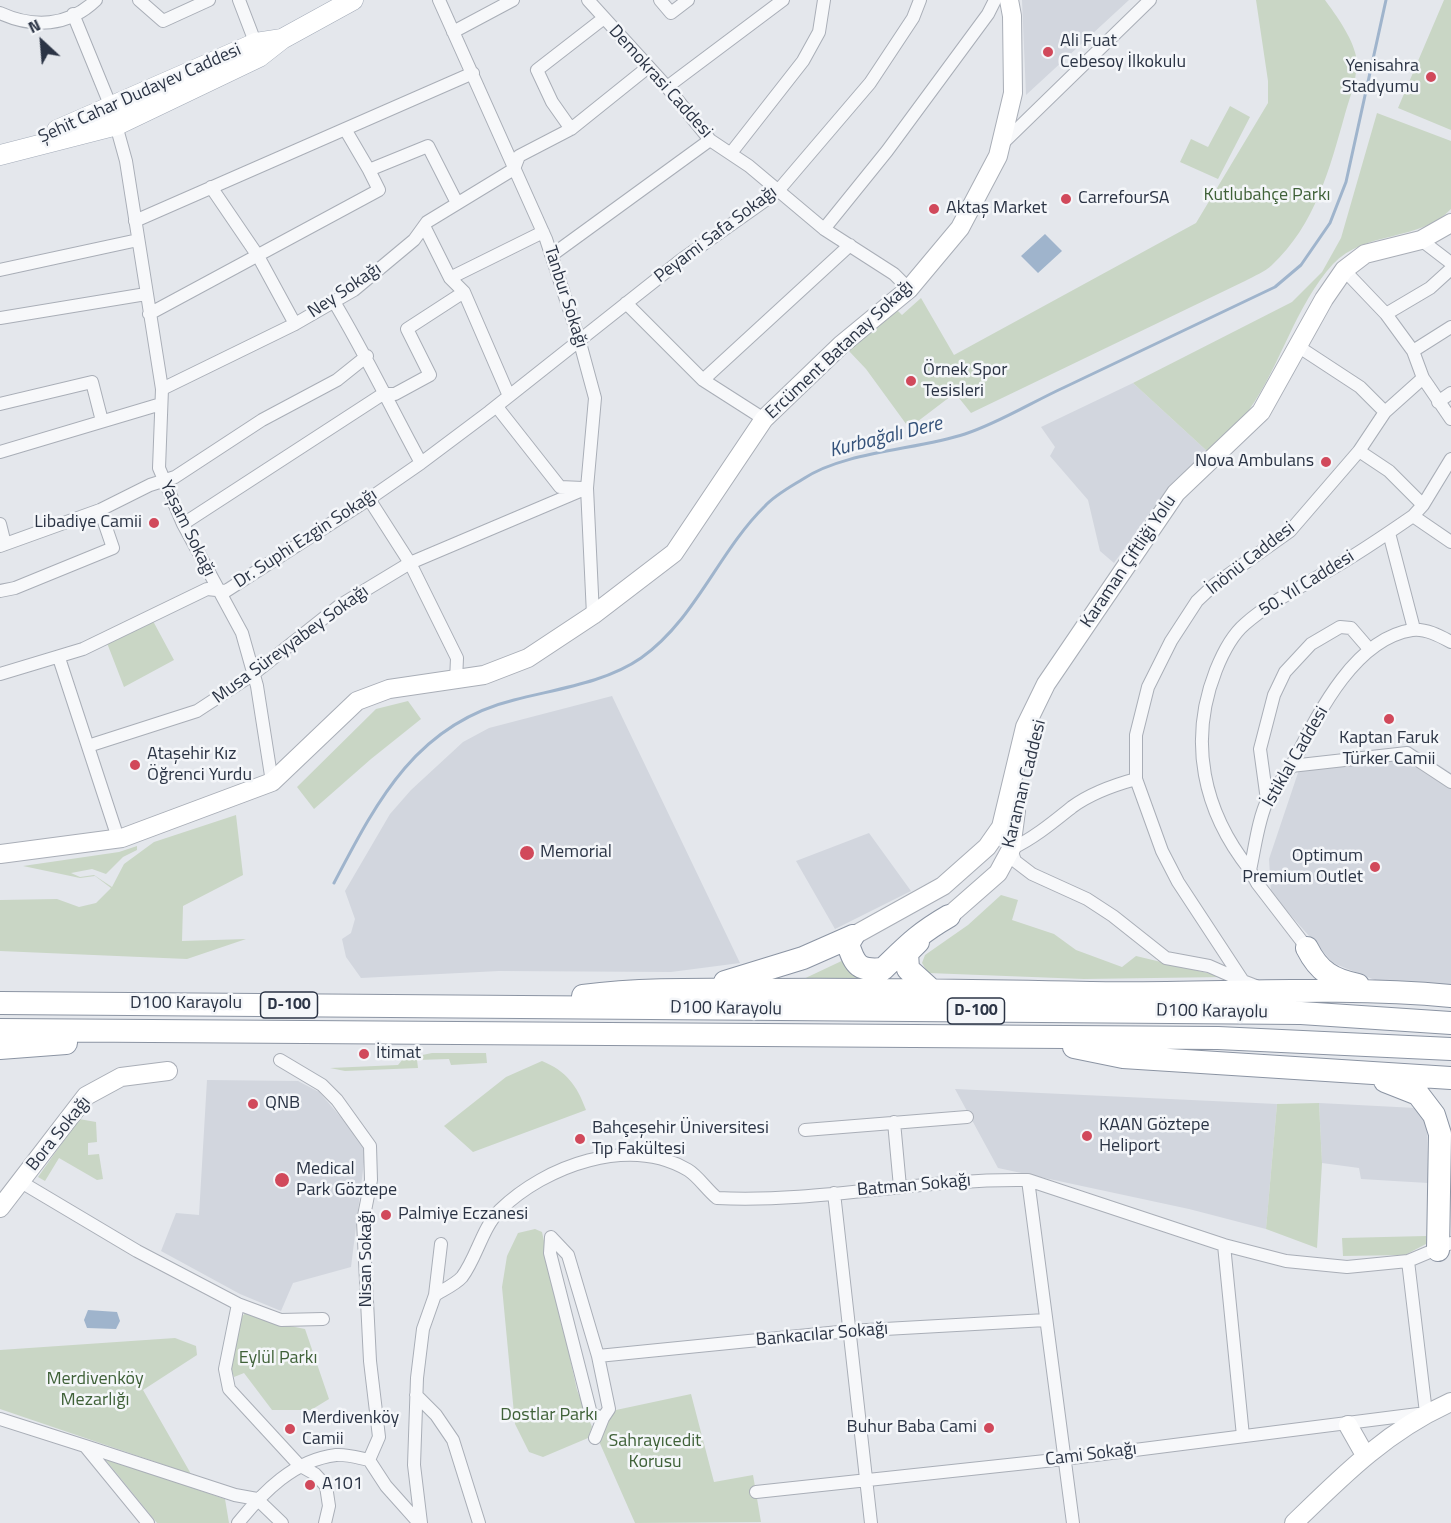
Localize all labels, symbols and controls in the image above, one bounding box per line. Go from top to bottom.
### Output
north arrow [12,12,72,72]
text: N [24,13,44,39]
street label: Demokrasi Caddesi [604,21,716,143]
place label: Ali Fuat Cebesoy İlkokulu [1060,31,1186,74]
street label: Şehit Cahar Dudayev Caddesi [35,40,245,148]
marker: Ali Fuat Cebesoy İlkokulu [1041,45,1055,59]
place label: Yenisahra Stadyumu [1342,56,1419,98]
marker: Yenisahra Stadyumu [1424,70,1438,84]
street label: Peyami Safa Sokağı [650,182,782,288]
park label: Kutlubahçe Parkı [1204,185,1330,207]
place label: CarrefourSA [1078,188,1170,210]
marker: CarrefourSA [1059,192,1073,206]
place label: Aktaş Market [946,198,1047,220]
marker: Aktaş Market [927,202,941,216]
street label: Tanbur Sokağı [538,243,592,351]
street label: Ney Sokağı [304,259,386,323]
street label: Ercüment Batanay Sokağı [762,276,918,424]
place label: Örnek Spor Tesisleri [923,360,1007,403]
marker: Örnek Spor Tesisleri [904,374,918,388]
water label: Kurbağalı Dere [827,412,945,464]
place label: Nova Ambulans [1195,451,1314,473]
marker: Nova Ambulans [1319,455,1333,469]
street label: Yaşam Sokağı [155,478,219,580]
street label: Dr. Suphi Ezgin Sokağı [230,485,382,593]
street label: Karaman Çiftliği Yolu [1077,492,1181,632]
place label: Libadiye Camii [34,512,142,534]
marker: Libadiye Camii [147,516,161,530]
street label: İnönü Caddesi [1203,518,1299,600]
street label: 50. Yıl Caddesi [1256,546,1358,622]
street label: Musa Süreyyabey Sokağı [209,581,373,709]
street label: İstiklal Caddesi [1259,703,1333,811]
marker: Kaptan Faruk Türker Camii [1382,712,1396,726]
street label: Karaman Caddesi [999,718,1051,850]
place label: Kaptan Faruk Türker Camii [1339,728,1439,771]
place label: Ataşehir Kız Öğrenci Yurdu [147,744,252,786]
marker: Ataşehir Kız Öğrenci Yurdu [128,758,142,772]
place label: Memorial [540,842,612,864]
marker: Memorial [518,844,536,862]
place label: Optimum Premium Outlet [1242,846,1363,888]
marker: Optimum Premium Outlet [1368,860,1382,874]
road number: D-100 [260,992,318,1018]
street label: D100 Karayolu [130,993,242,1015]
street label: D100 Karayolu [670,997,782,1021]
road number: D-100 [948,998,1004,1024]
street label: D100 Karayolu [1156,1000,1268,1024]
place label: İtimat [376,1043,421,1065]
marker: İtimat [357,1047,371,1061]
street label: Bora Sokağı [22,1092,96,1176]
place label: QNB [265,1093,300,1115]
marker: QNB [246,1097,260,1111]
place label: KAAN Göztepe Heliport [1099,1115,1210,1158]
place label: Bahçeşehir Üniversitesi Tıp Fakültesi [592,1118,769,1160]
marker: KAAN Göztepe Heliport [1080,1129,1094,1143]
marker: Bahçeşehir Üniversitesi Tıp Fakültesi [573,1132,587,1146]
place label: Medical Park Göztepe [296,1159,397,1202]
street label: Batman Sokağı [856,1170,972,1202]
marker: Medical Park Göztepe [273,1171,291,1189]
place label: Palmiye Eczanesi [398,1204,528,1226]
marker: Palmiye Eczanesi [379,1208,393,1222]
street label: Nisan Sokağı [356,1210,378,1308]
street label: Bankacılar Sokağı [755,1318,889,1352]
park label: Eylül Parkı [239,1348,317,1370]
park label: Merdivenköy Mezarlığı [46,1369,144,1412]
park label: Dostlar Parkı [500,1405,598,1427]
place label: Merdivenköy Camii [302,1408,399,1450]
place label: Buhur Baba Cami [847,1417,977,1439]
marker: Buhur Baba Cami [982,1421,996,1435]
marker: Merdivenköy Camii [283,1422,297,1436]
park label: Sahrayıcedit Korusu [609,1431,701,1474]
street label: Cami Sokağı [1044,1439,1138,1471]
place label: A101 [322,1474,363,1496]
marker: A101 [303,1478,317,1492]

